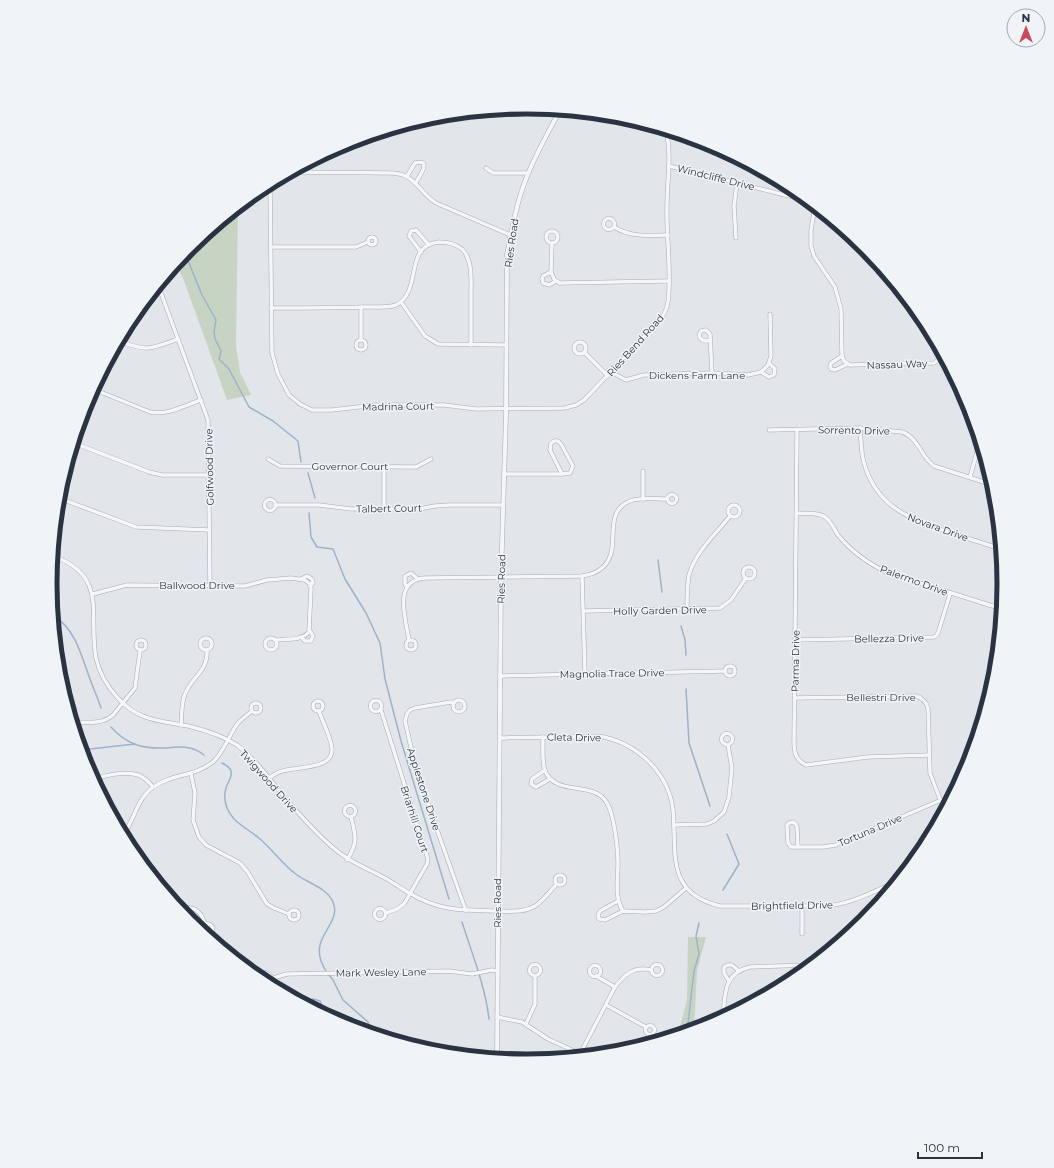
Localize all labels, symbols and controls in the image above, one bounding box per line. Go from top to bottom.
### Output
north arrow [1006,8,1046,48]
text: N [1022,11,1030,25]
street label: Windcliffe Drive [676,162,756,193]
street label: Ries Road [502,218,521,269]
street label: Ries Bend Road [604,311,667,379]
street label: Nassau Way [866,357,928,372]
street label: Dickens Farm Lane [649,369,745,382]
street label: Madrina Court [362,399,434,414]
street label: Sorrento Drive [818,423,890,438]
street label: Golfwood Drive [202,428,217,506]
street label: Governor Court [312,460,388,473]
street label: Talbert Court [356,501,422,516]
street label: Novara Drive [906,510,970,544]
street label: Ries Road [495,554,508,604]
street label: Palermo Drive [878,562,950,599]
street label: Ballwood Drive [159,579,235,592]
street label: Holly Garden Drive [613,603,707,618]
street label: Parma Drive [788,630,803,692]
street label: Bellezza Drive [854,631,924,646]
street label: Magnolia Trace Drive [560,666,664,681]
street label: Bellestri Drive [846,691,916,704]
street label: Cleta Drive [547,731,601,744]
street label: Applestone Drive [404,746,443,832]
street label: Twigwood Drive [237,747,300,816]
street label: Briarhill Court [398,784,431,854]
street label: Tortuna Drive [836,811,904,850]
street label: Ries Road [491,878,504,928]
street label: Brightfield Drive [751,898,833,913]
street label: Mark Wesley Lane [336,965,426,980]
scale bar [918,1134,982,1160]
text: 100 m [924,1140,960,1155]

